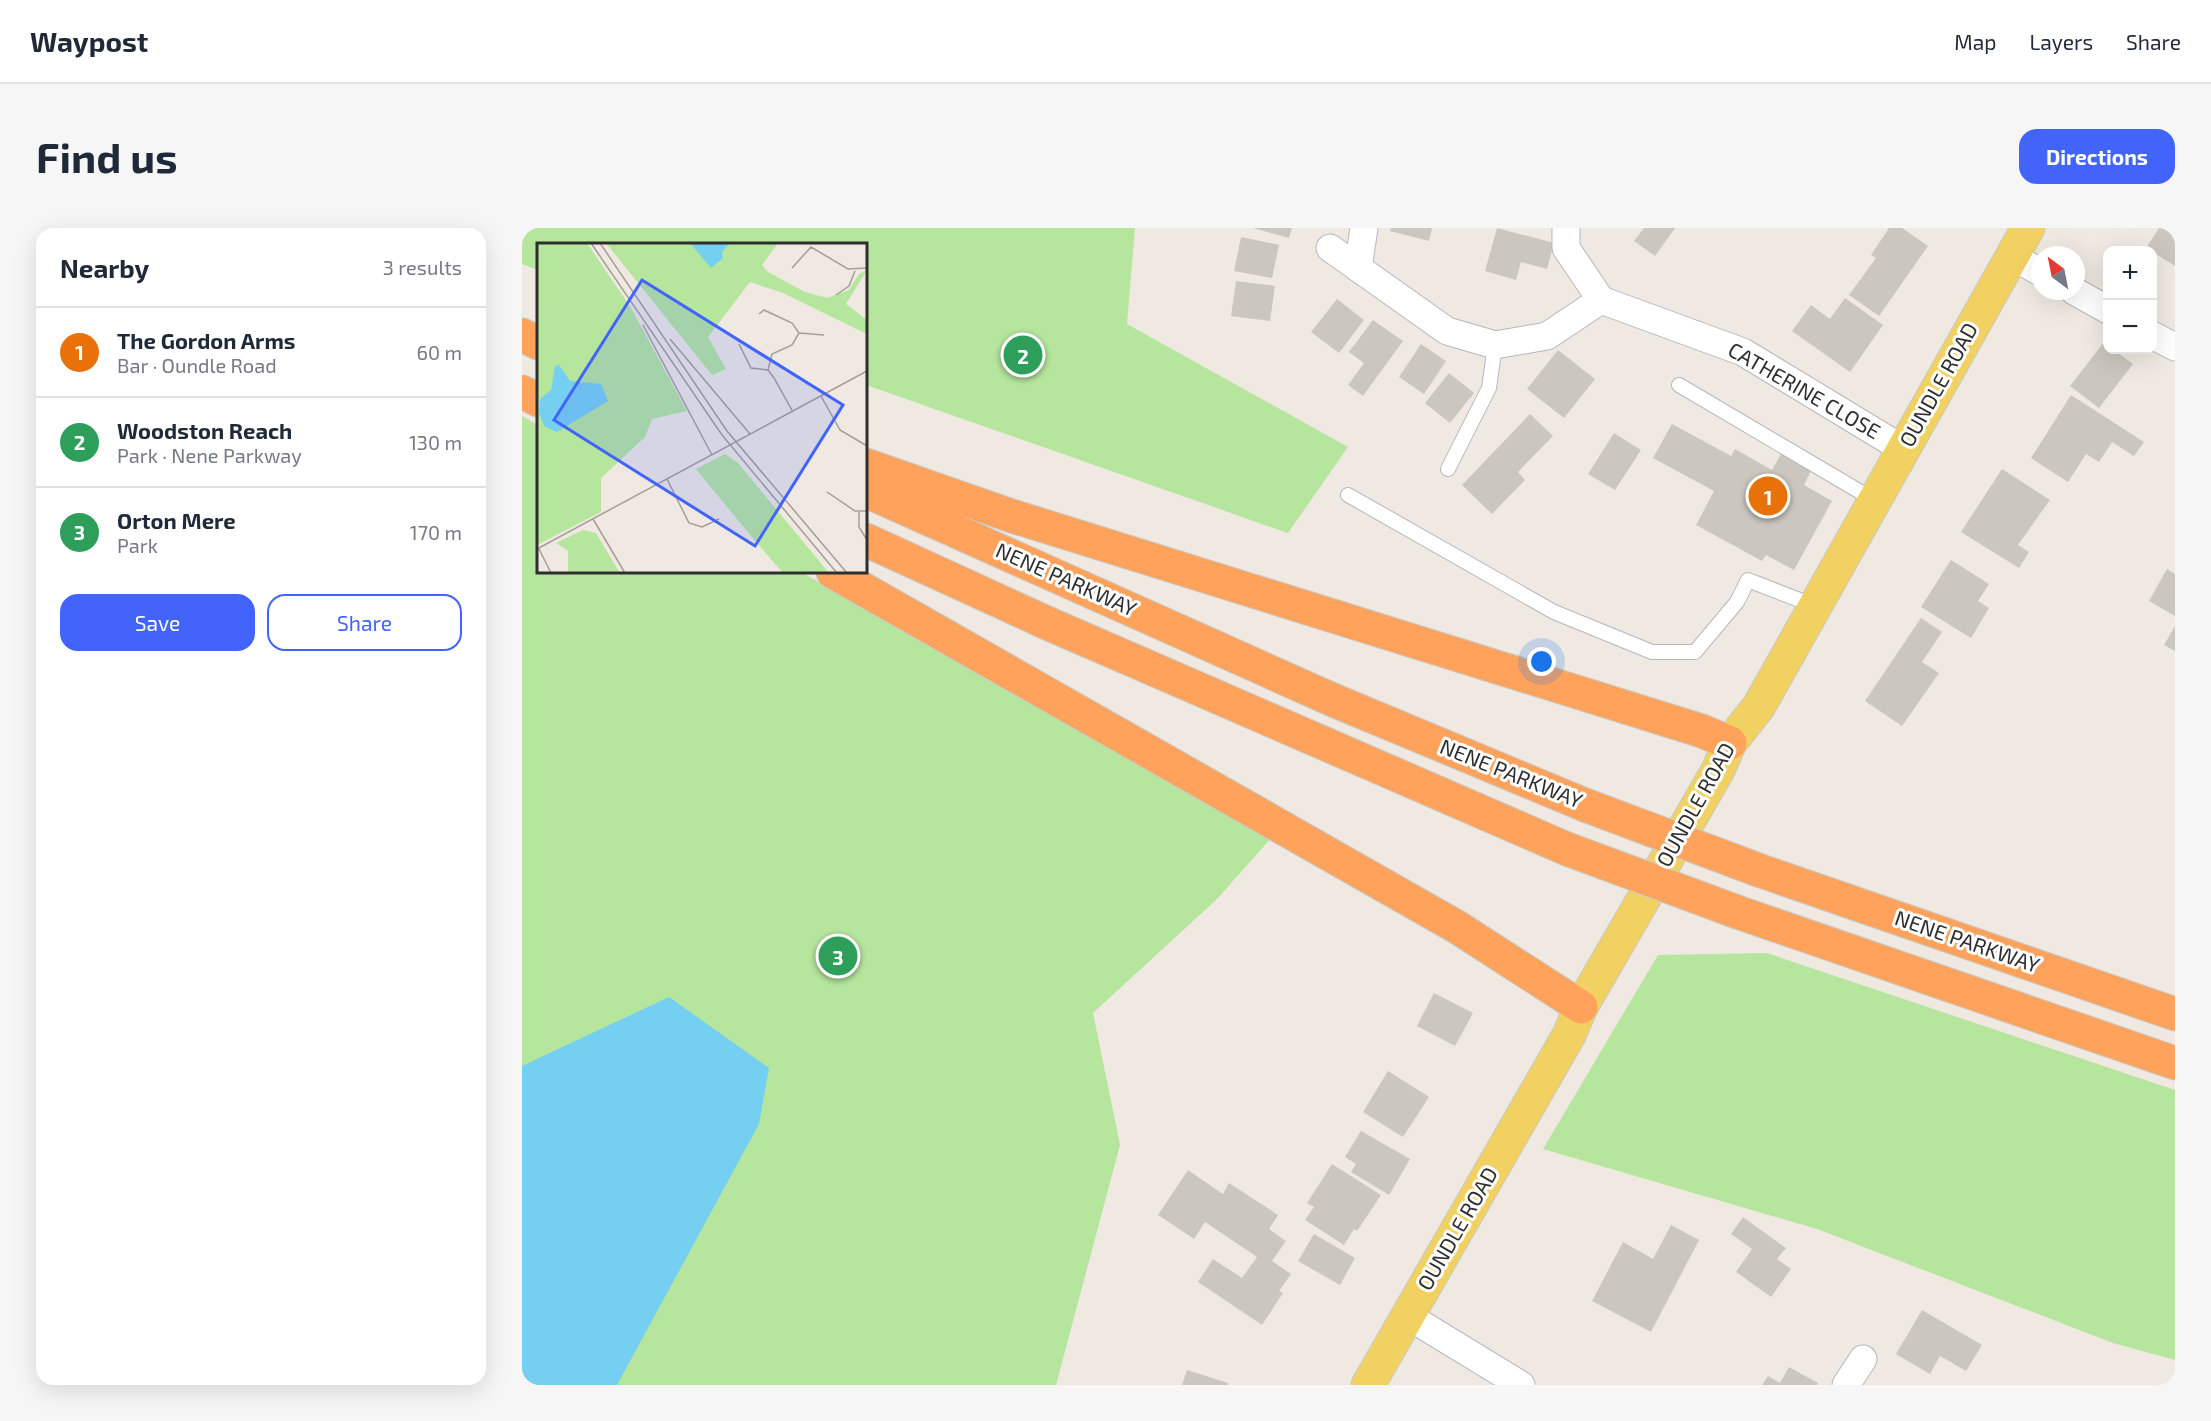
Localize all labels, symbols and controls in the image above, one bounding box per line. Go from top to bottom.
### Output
text: Waypost [30,24,148,58]
text: Map [1954,29,1996,54]
text: Layers [2029,29,2093,54]
text: Share [2126,29,2181,54]
button: Directions [2019,129,2175,184]
text: Find us [36,131,178,181]
inset map [537,243,867,573]
north arrow [2031,246,2085,300]
map controls [2103,246,2157,354]
button: + [2103,246,2157,300]
text: Nearby [60,252,149,283]
text: 3 results [383,255,462,279]
button: − [2103,300,2157,354]
street label: OUNDLE ROAD [1893,318,1982,451]
text: The Gordon Arms [117,327,296,353]
pin: 2 [1004,332,1042,378]
street label: CATHERINE CLOSE [1724,336,1885,443]
text: 1 [75,340,84,364]
text: 60 m [417,340,462,364]
text: Bar · Oundle Road [117,353,277,377]
text: Woodston Reach [117,417,292,443]
text: 2 [74,430,85,454]
text: 130 m [409,430,462,454]
text: Park · Nene Parkway [117,443,302,467]
pin: 1 [1748,474,1788,518]
text: Orton Mere [117,507,236,533]
text: 3 [74,520,85,544]
text: 170 m [410,520,462,544]
text: Park [117,533,158,557]
street label: NENE PARKWAY [992,536,1141,621]
button: Save [60,594,255,651]
button: Share [267,594,462,651]
your location [1527,647,1556,676]
street label: NENE PARKWAY [1437,733,1586,813]
street label: OUNDLE ROAD [1650,738,1739,871]
street label: NENE PARKWAY [1892,904,2043,977]
pin: 3 [818,934,858,978]
street label: OUNDLE ROAD [1411,1162,1502,1294]

